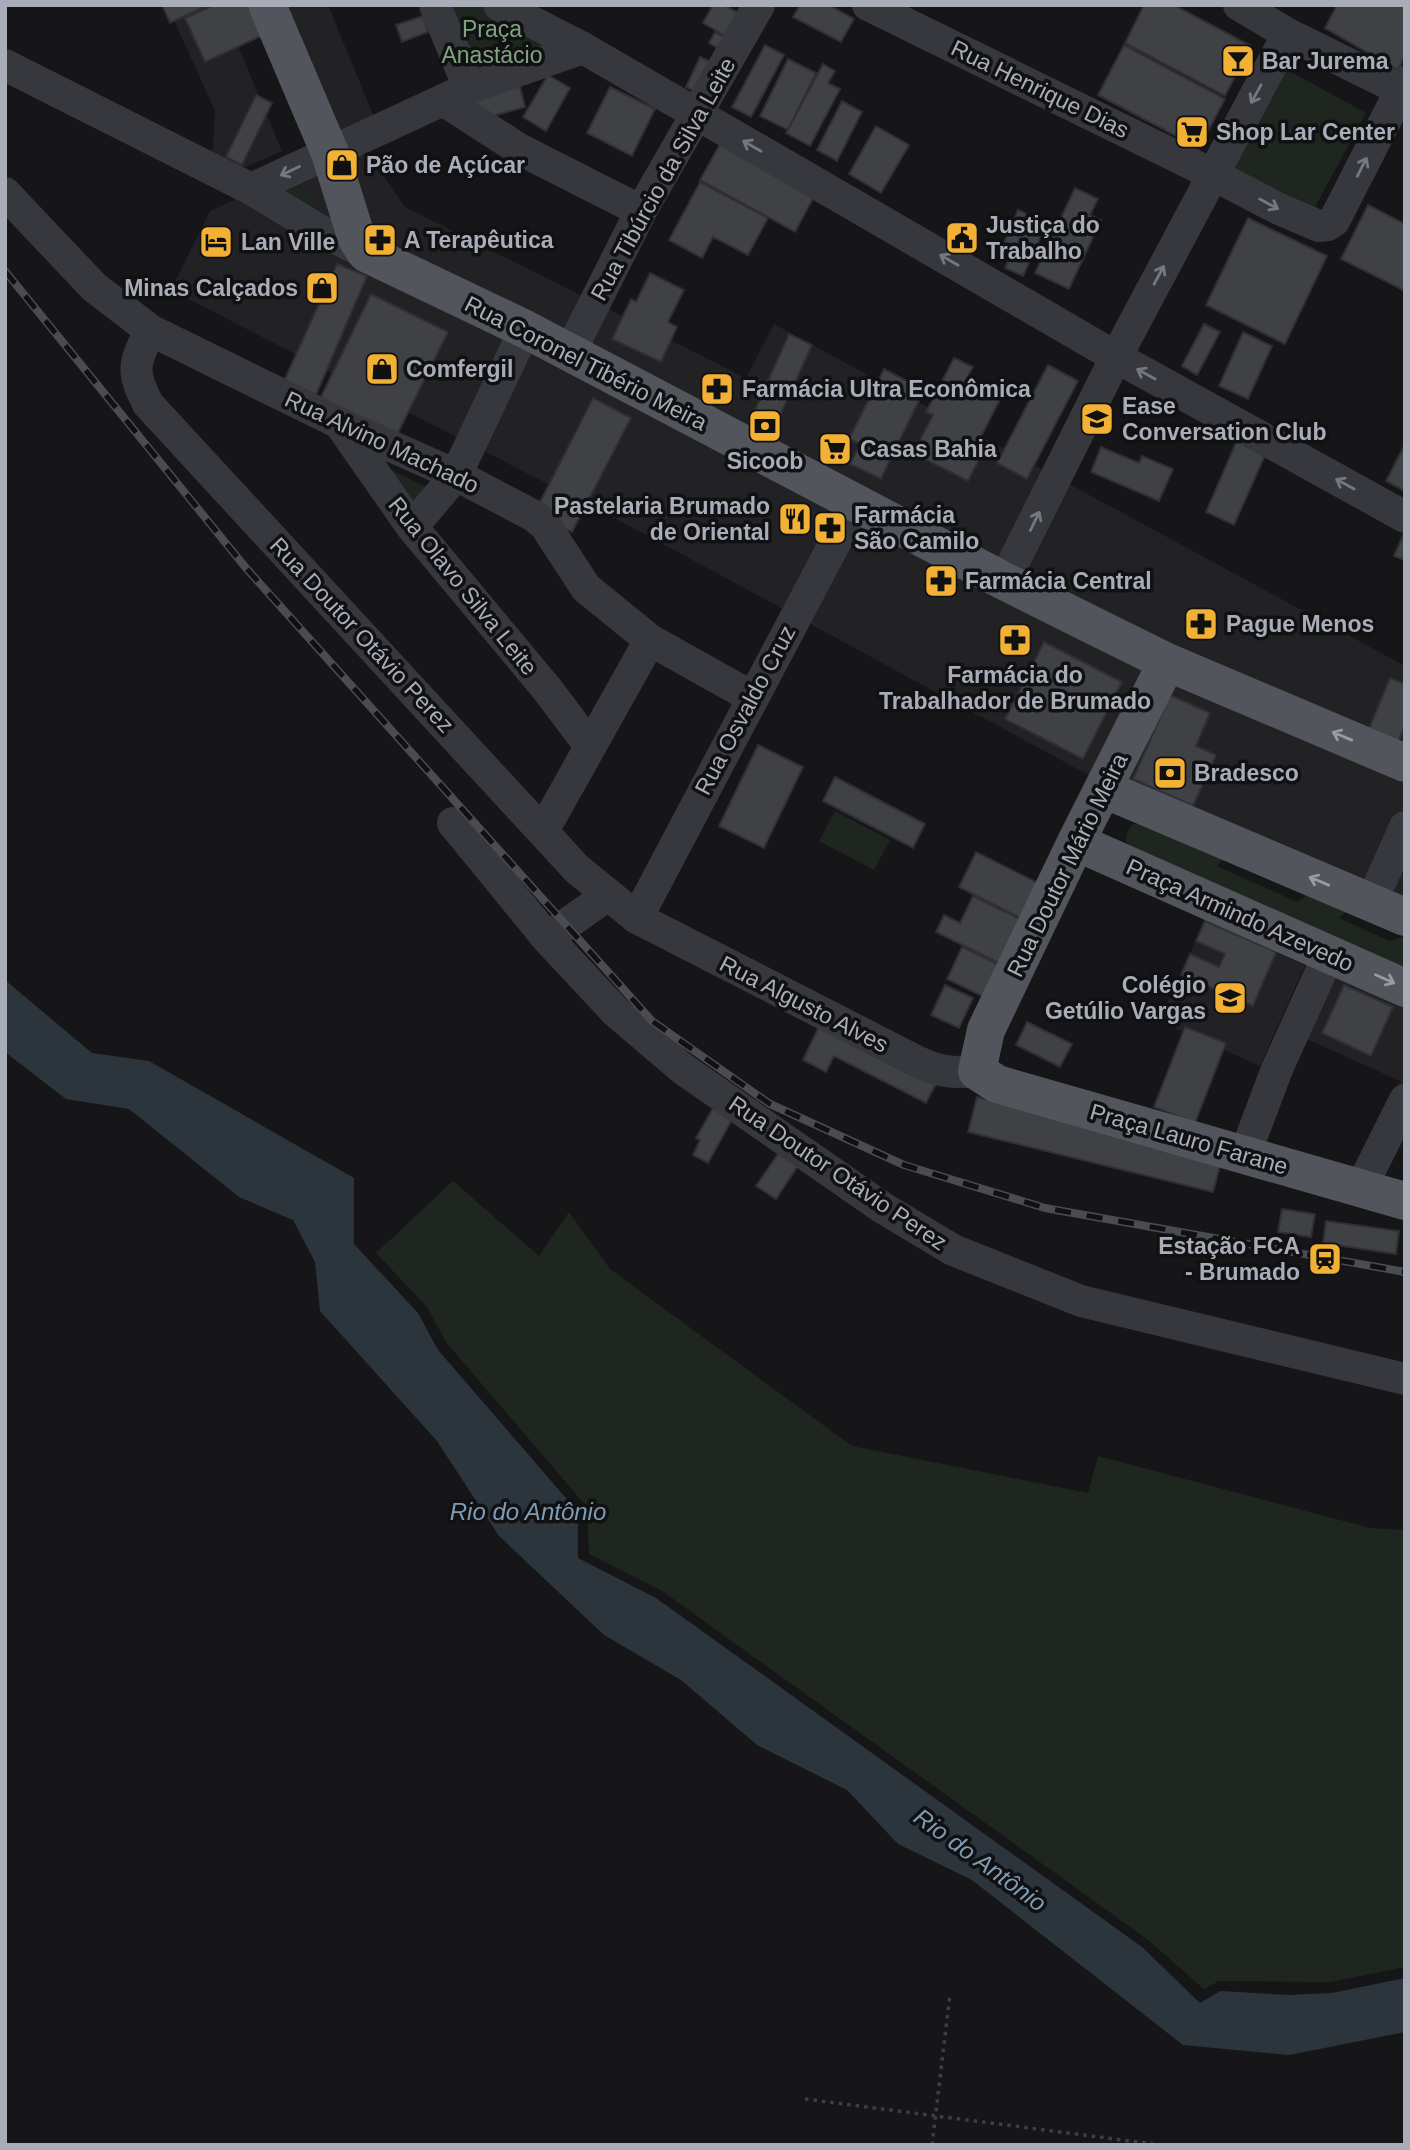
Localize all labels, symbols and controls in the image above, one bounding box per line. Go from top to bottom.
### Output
park label: Praça Anastácio [441,16,543,68]
street label: Rua Henrique Dias [947,35,1133,143]
bar icon: Bar Jurema [1219,42,1257,80]
place label: Bar Jurema [1262,48,1389,74]
street label: Rua Tibúrcio da Silva Leite [585,53,741,305]
one-way arrow [1248,84,1262,104]
supermarket icon: Shop Lar Center [1173,113,1211,151]
place label: Shop Lar Center [1216,119,1395,145]
one-way arrow [743,138,763,152]
shop icon: Pão de Açúcar [323,146,361,184]
place label: Pão de Açúcar [366,152,525,178]
one-way arrow [1355,157,1369,177]
one-way arrow [280,165,301,178]
one-way arrow [1258,197,1279,211]
place label: Justiça do Trabalho [986,212,1100,264]
public building icon: Justiça do Trabalho [943,219,981,257]
pharmacy icon: A Terapêutica [361,221,399,259]
hotel icon: Lan Ville [197,223,235,261]
place label: A Terapêutica [404,227,554,253]
place label: Lan Ville [241,229,335,255]
one-way arrow [939,253,959,267]
one-way arrow [1152,266,1166,286]
shop icon: Minas Calçados [303,269,341,307]
place label: Minas Calçados [124,275,298,301]
street label: Rua Coronel Tibério Meira [461,290,712,436]
shop icon: Comfergil [363,350,401,388]
place label: Comfergil [406,356,513,382]
one-way arrow [1136,367,1157,380]
pharmacy icon: Farmácia Ultra Econômica [698,370,736,408]
place label: Farmácia Ultra Econômica [742,376,1031,402]
street label: Rua Alvino Machado [281,386,483,498]
place label: Ease Conversation Club [1122,393,1326,445]
school or university icon: Ease Conversation Club [1078,400,1116,438]
bank icon: Sicoob [746,407,784,445]
supermarket icon: Casas Bahia [816,430,854,468]
place label: Casas Bahia [860,436,997,462]
place label: Sicoob [727,448,803,474]
one-way arrow [1335,477,1356,490]
street label: Rua Olavo Silva Leite [383,492,543,680]
place label: Pastelaria Brumado de Oriental [554,493,770,545]
restaurant icon: Pastelaria Brumado de Oriental [776,500,814,538]
place label: Farmácia São Camilo [854,502,979,554]
pharmacy icon: Farmácia São Camilo [811,509,849,547]
one-way arrow [1028,511,1042,532]
street label: Rua Doutor Otávio Perez [265,532,459,738]
pharmacy icon: Farmácia Central [922,562,960,600]
place label: Farmácia Central [965,568,1152,594]
pharmacy icon: Pague Menos [1182,605,1220,643]
place label: Pague Menos [1226,611,1374,637]
street label: Rua Osvaldo Cruz [689,621,801,799]
pharmacy icon: Farmácia do Trabalhador de Brumado [996,621,1034,659]
place label: Farmácia do Trabalhador de Brumado [879,662,1151,714]
one-way arrow [1332,729,1353,742]
street label: Rua Doutor Mário Meira [1002,749,1133,981]
bank icon: Bradesco [1151,754,1189,792]
place label: Bradesco [1194,760,1299,786]
street label: Praça Armindo Azevedo [1123,853,1357,977]
one-way arrow [1309,874,1331,887]
street label: Rua Algusto Alves [715,950,893,1058]
place label: Colégio Getúlio Vargas [1045,972,1206,1024]
one-way arrow [1374,973,1395,986]
school or university icon: Colégio Getúlio Vargas [1211,979,1249,1017]
street label: Rua Doutor Otávio Perez [724,1090,952,1256]
street label: Praça Lauro Farane [1087,1098,1291,1180]
place label: Estação FCA - Brumado [1158,1233,1300,1285]
station icon: Estação FCA - Brumado [1306,1240,1344,1278]
water label: Rio do Antônio [450,1498,606,1525]
water label: Rio do Antônio [909,1803,1052,1917]

